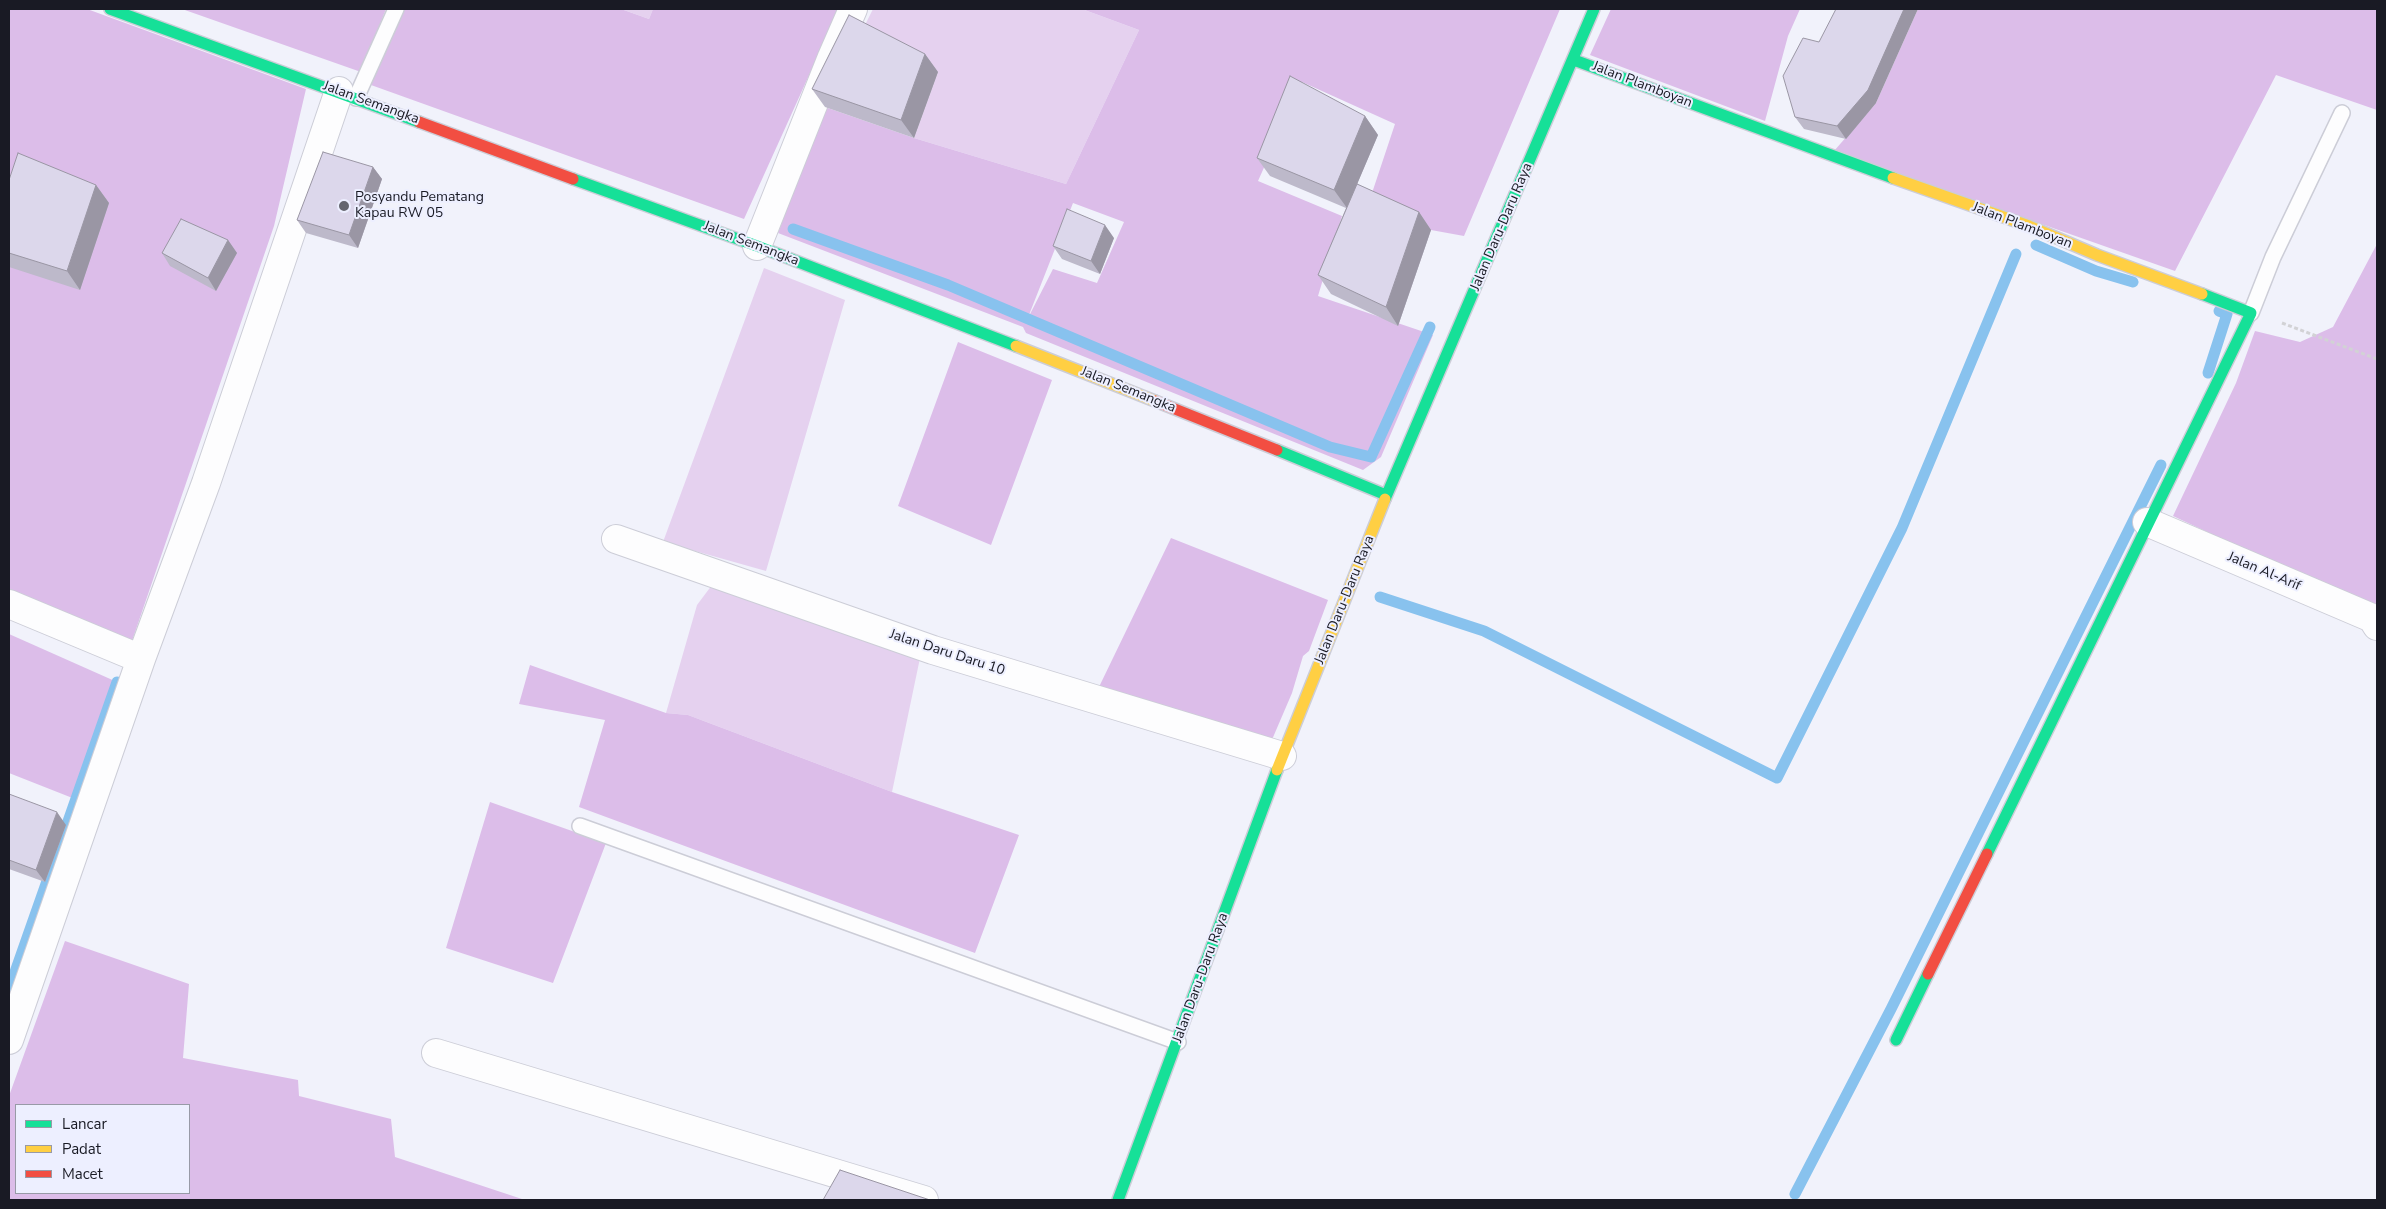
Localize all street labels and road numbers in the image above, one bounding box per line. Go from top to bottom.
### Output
street label: Jalan Plamboyan [1590,58,1694,112]
street label: Jalan Semangka [321,78,421,128]
street label: Jalan Daru-Daru Raya [1467,161,1537,293]
street label: Jalan Plamboyan [1970,199,2074,253]
street label: Jalan Semangka [701,218,801,270]
street label: Jalan Semangka [1078,363,1178,417]
street label: Jalan Daru-Daru Raya [1312,533,1378,667]
street label: Jalan Al-Arif [2225,549,2303,595]
street label: Jalan Daru Daru 10 [887,626,1007,680]
street label: Jalan Daru-Daru Raya [1170,911,1232,1045]

